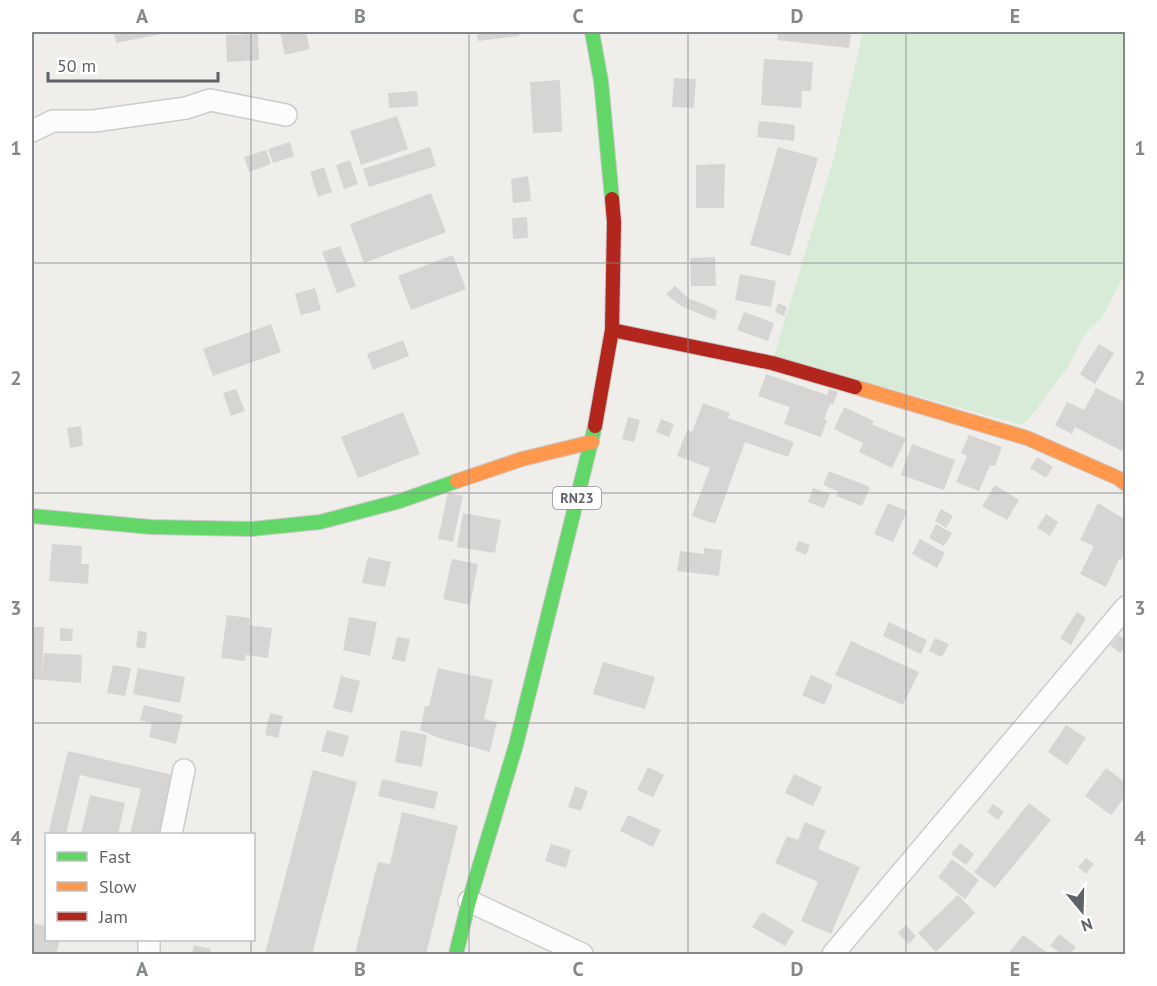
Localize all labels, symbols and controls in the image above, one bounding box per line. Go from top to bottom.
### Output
text: A [136,3,149,29]
text: B [354,3,366,29]
text: C [572,3,584,29]
text: D [791,3,804,29]
text: E [1010,3,1020,29]
scale bar [48,45,218,83]
text: 50 m [57,54,96,77]
text: 1 [10,135,22,161]
text: 1 [1134,135,1146,161]
text: 2 [10,365,22,391]
text: 2 [1134,365,1146,391]
road number: RN23 [553,487,601,509]
text: 3 [10,595,22,621]
text: 3 [1134,595,1146,621]
text: 4 [10,825,22,851]
text: 4 [1134,825,1146,851]
legend [45,833,255,941]
text: Fast [99,845,131,868]
text: Slow [99,875,137,898]
north arrow [1052,881,1112,941]
text: Jam [98,905,128,928]
text: N [1079,914,1095,936]
text: A [136,956,149,982]
text: B [354,956,366,982]
text: C [572,956,584,982]
text: D [791,956,804,982]
text: E [1010,956,1020,982]

